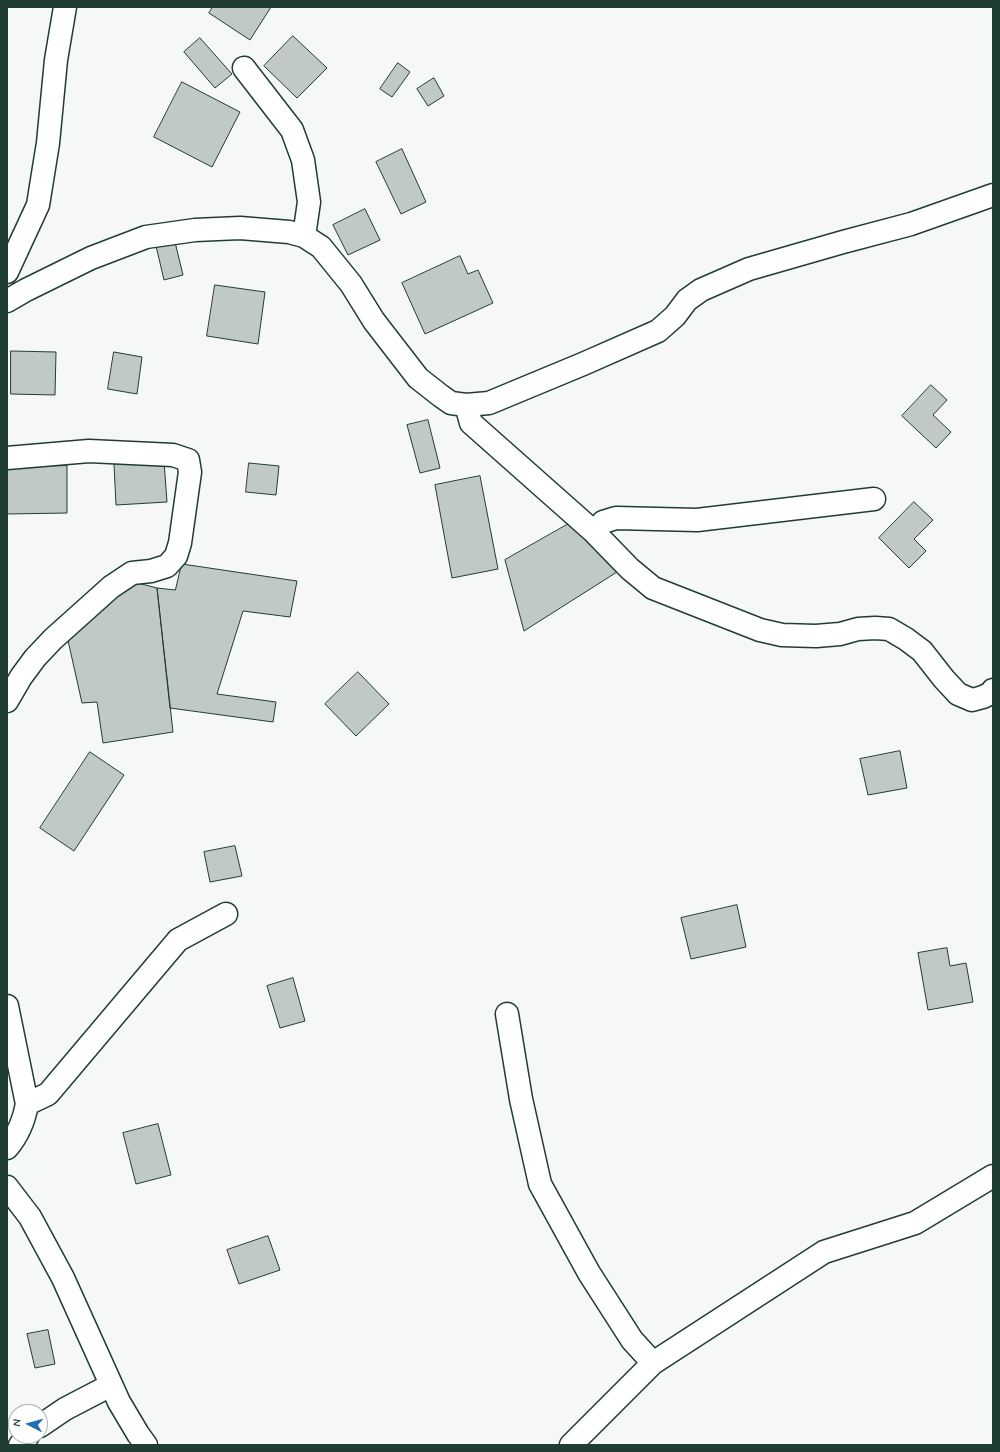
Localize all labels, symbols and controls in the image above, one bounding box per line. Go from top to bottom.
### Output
north arrow [8,1404,48,1444]
text: N [10,1418,24,1427]

